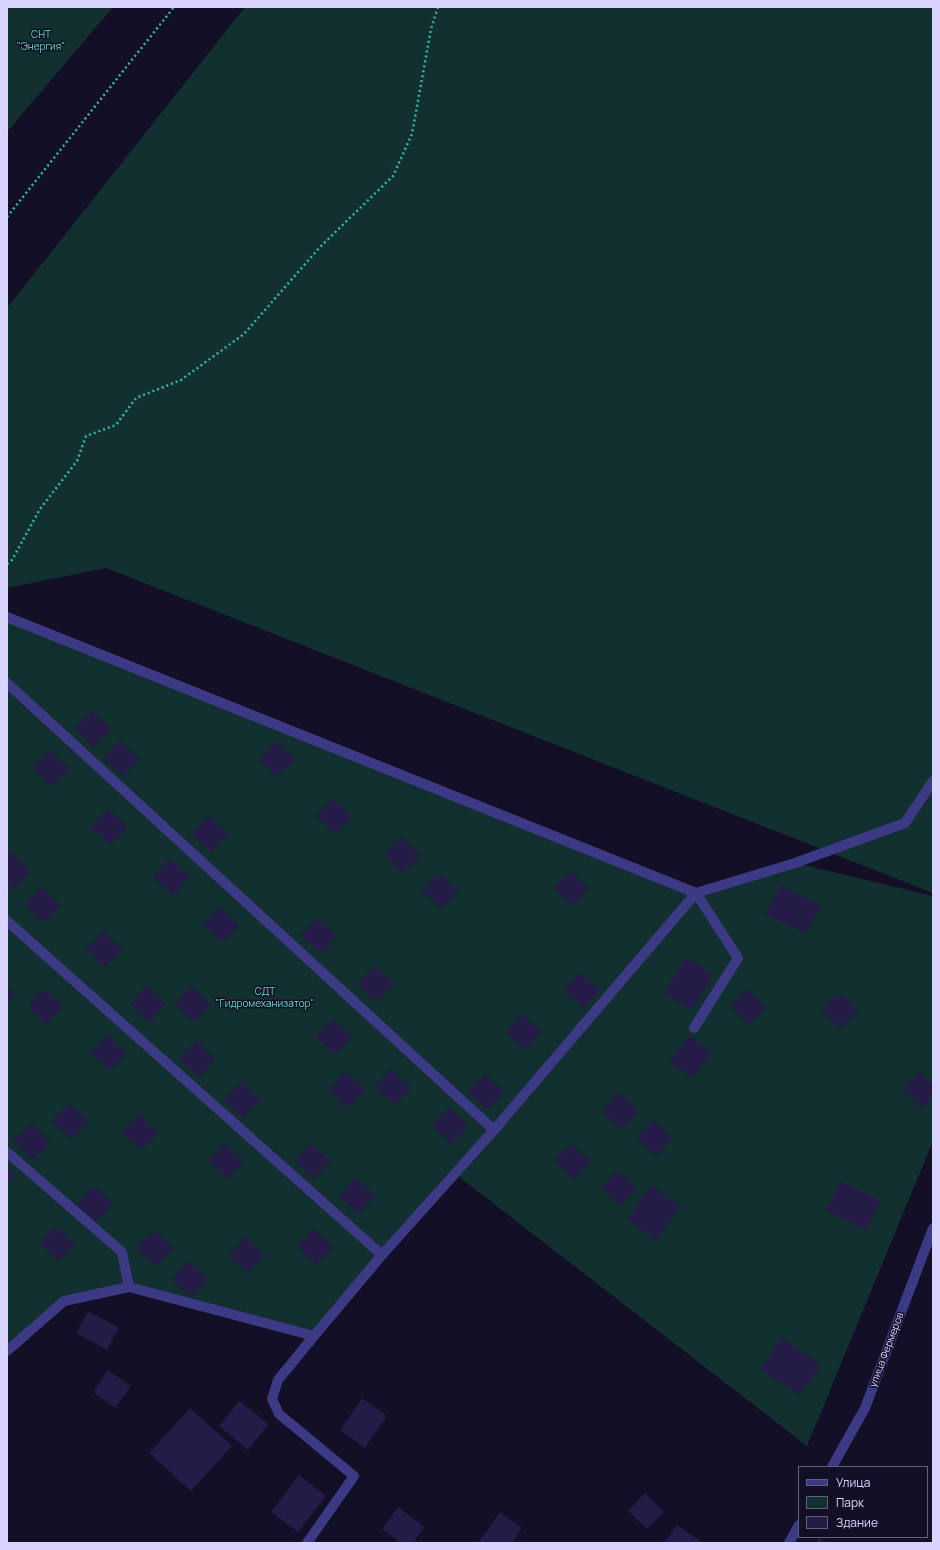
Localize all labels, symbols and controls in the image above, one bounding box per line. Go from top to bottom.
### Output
park label: СНТ "Энергия" [17,29,65,52]
park label: СДТ "Гидромеханизатор" [216,986,314,1010]
street label: улица Фермеров [867,1311,907,1389]
legend [798,1466,928,1538]
text: Улица [836,1474,870,1491]
text: Парк [836,1494,864,1511]
text: Здание [836,1514,878,1531]

